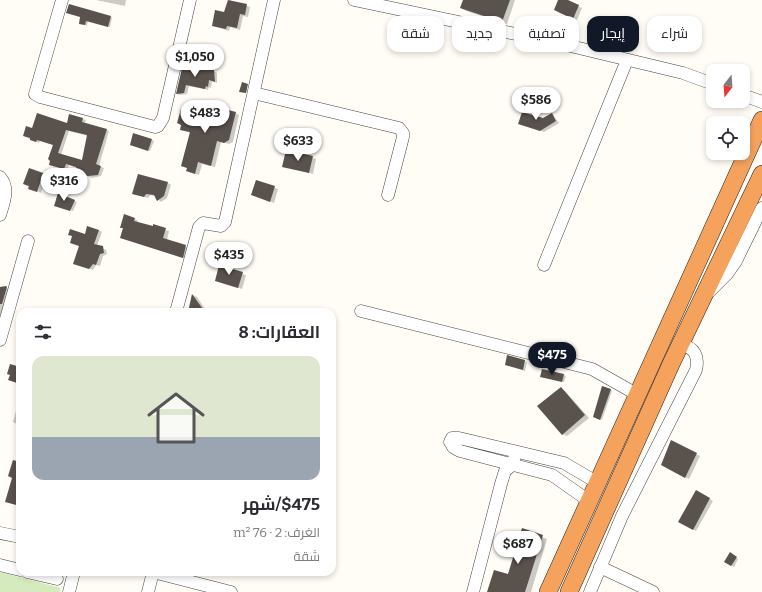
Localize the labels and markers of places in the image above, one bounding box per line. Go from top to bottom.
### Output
pin: $1,050 [162,44,228,78]
pin: $586 [512,87,560,121]
pin: $483 [181,100,229,134]
pin: $633 [274,128,322,162]
pin: $316 [40,168,88,202]
pin: $435 [205,242,253,276]
pin: $475 [528,342,576,376]
pin: $687 [494,531,542,565]

